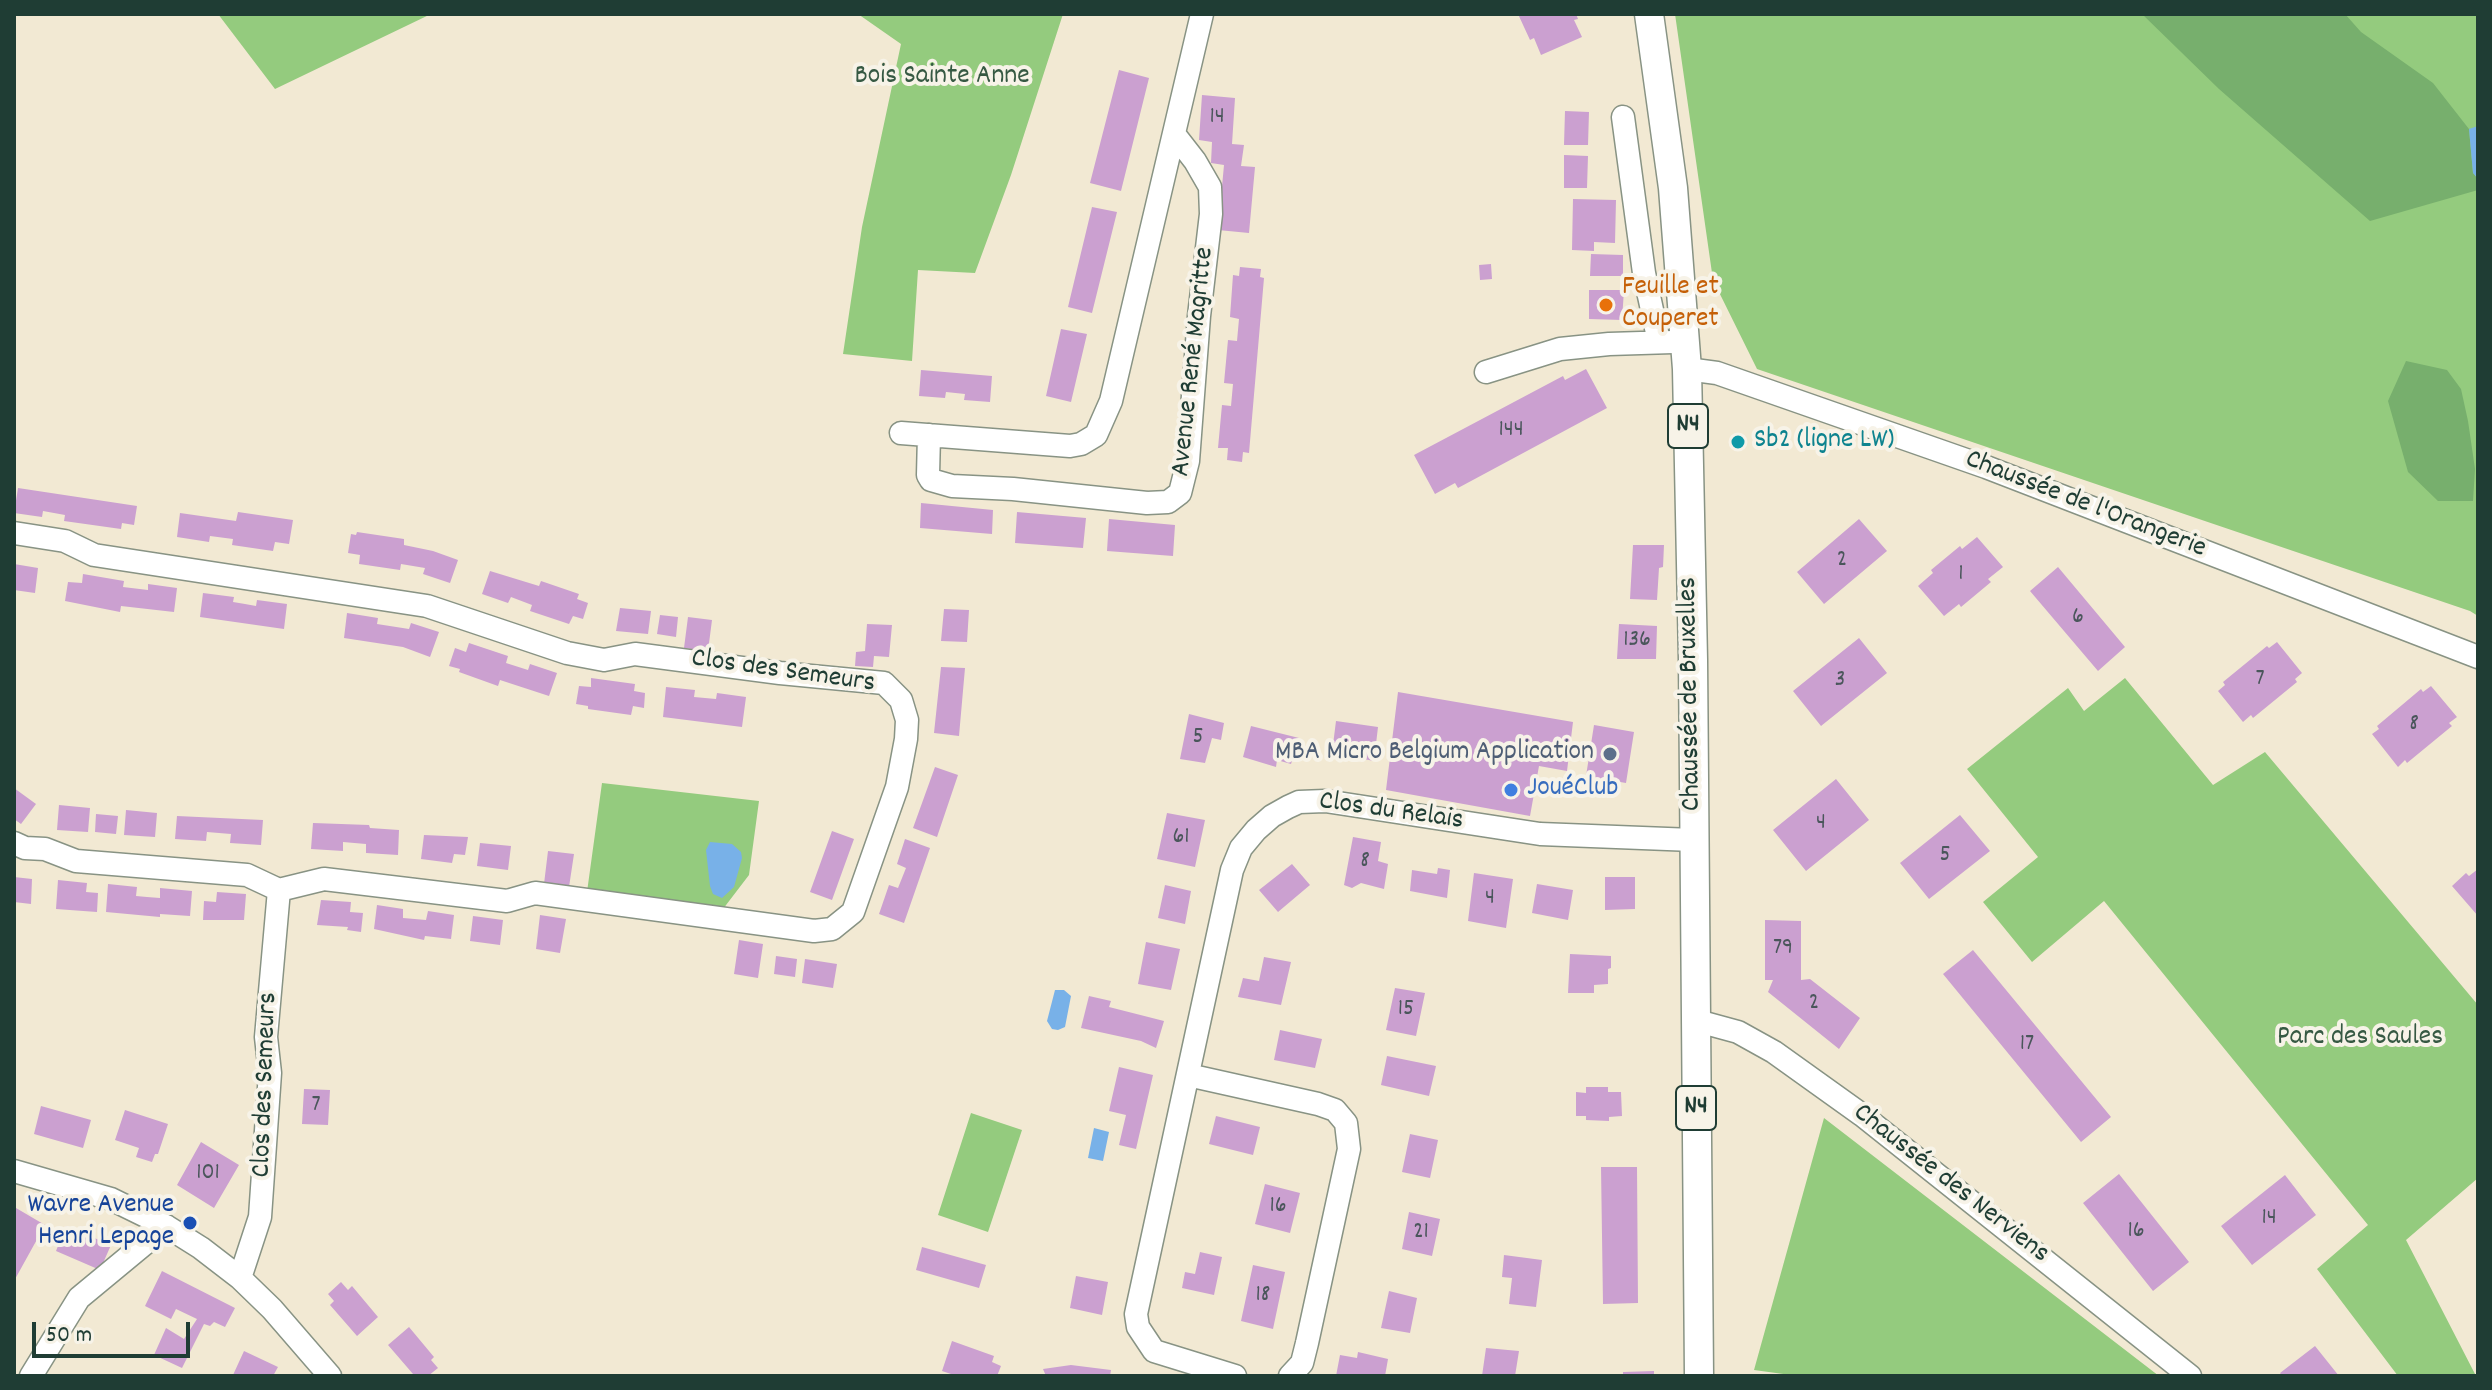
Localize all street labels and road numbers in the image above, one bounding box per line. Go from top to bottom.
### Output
street label: Avenue René Magritte [1166,246,1224,478]
road number: N4 [1668,404,1708,448]
street label: Chaussée de l'Orangerie [1960,445,2210,567]
street label: Chaussée de Bruxelles [1673,577,1711,811]
street label: Clos des Semeurs [689,643,877,703]
street label: Clos du Relais [1317,786,1465,840]
street label: Clos des Semeurs [247,992,287,1178]
road number: N4 [1676,1086,1716,1130]
street label: Chaussée des Nerviens [1845,1098,2055,1272]

